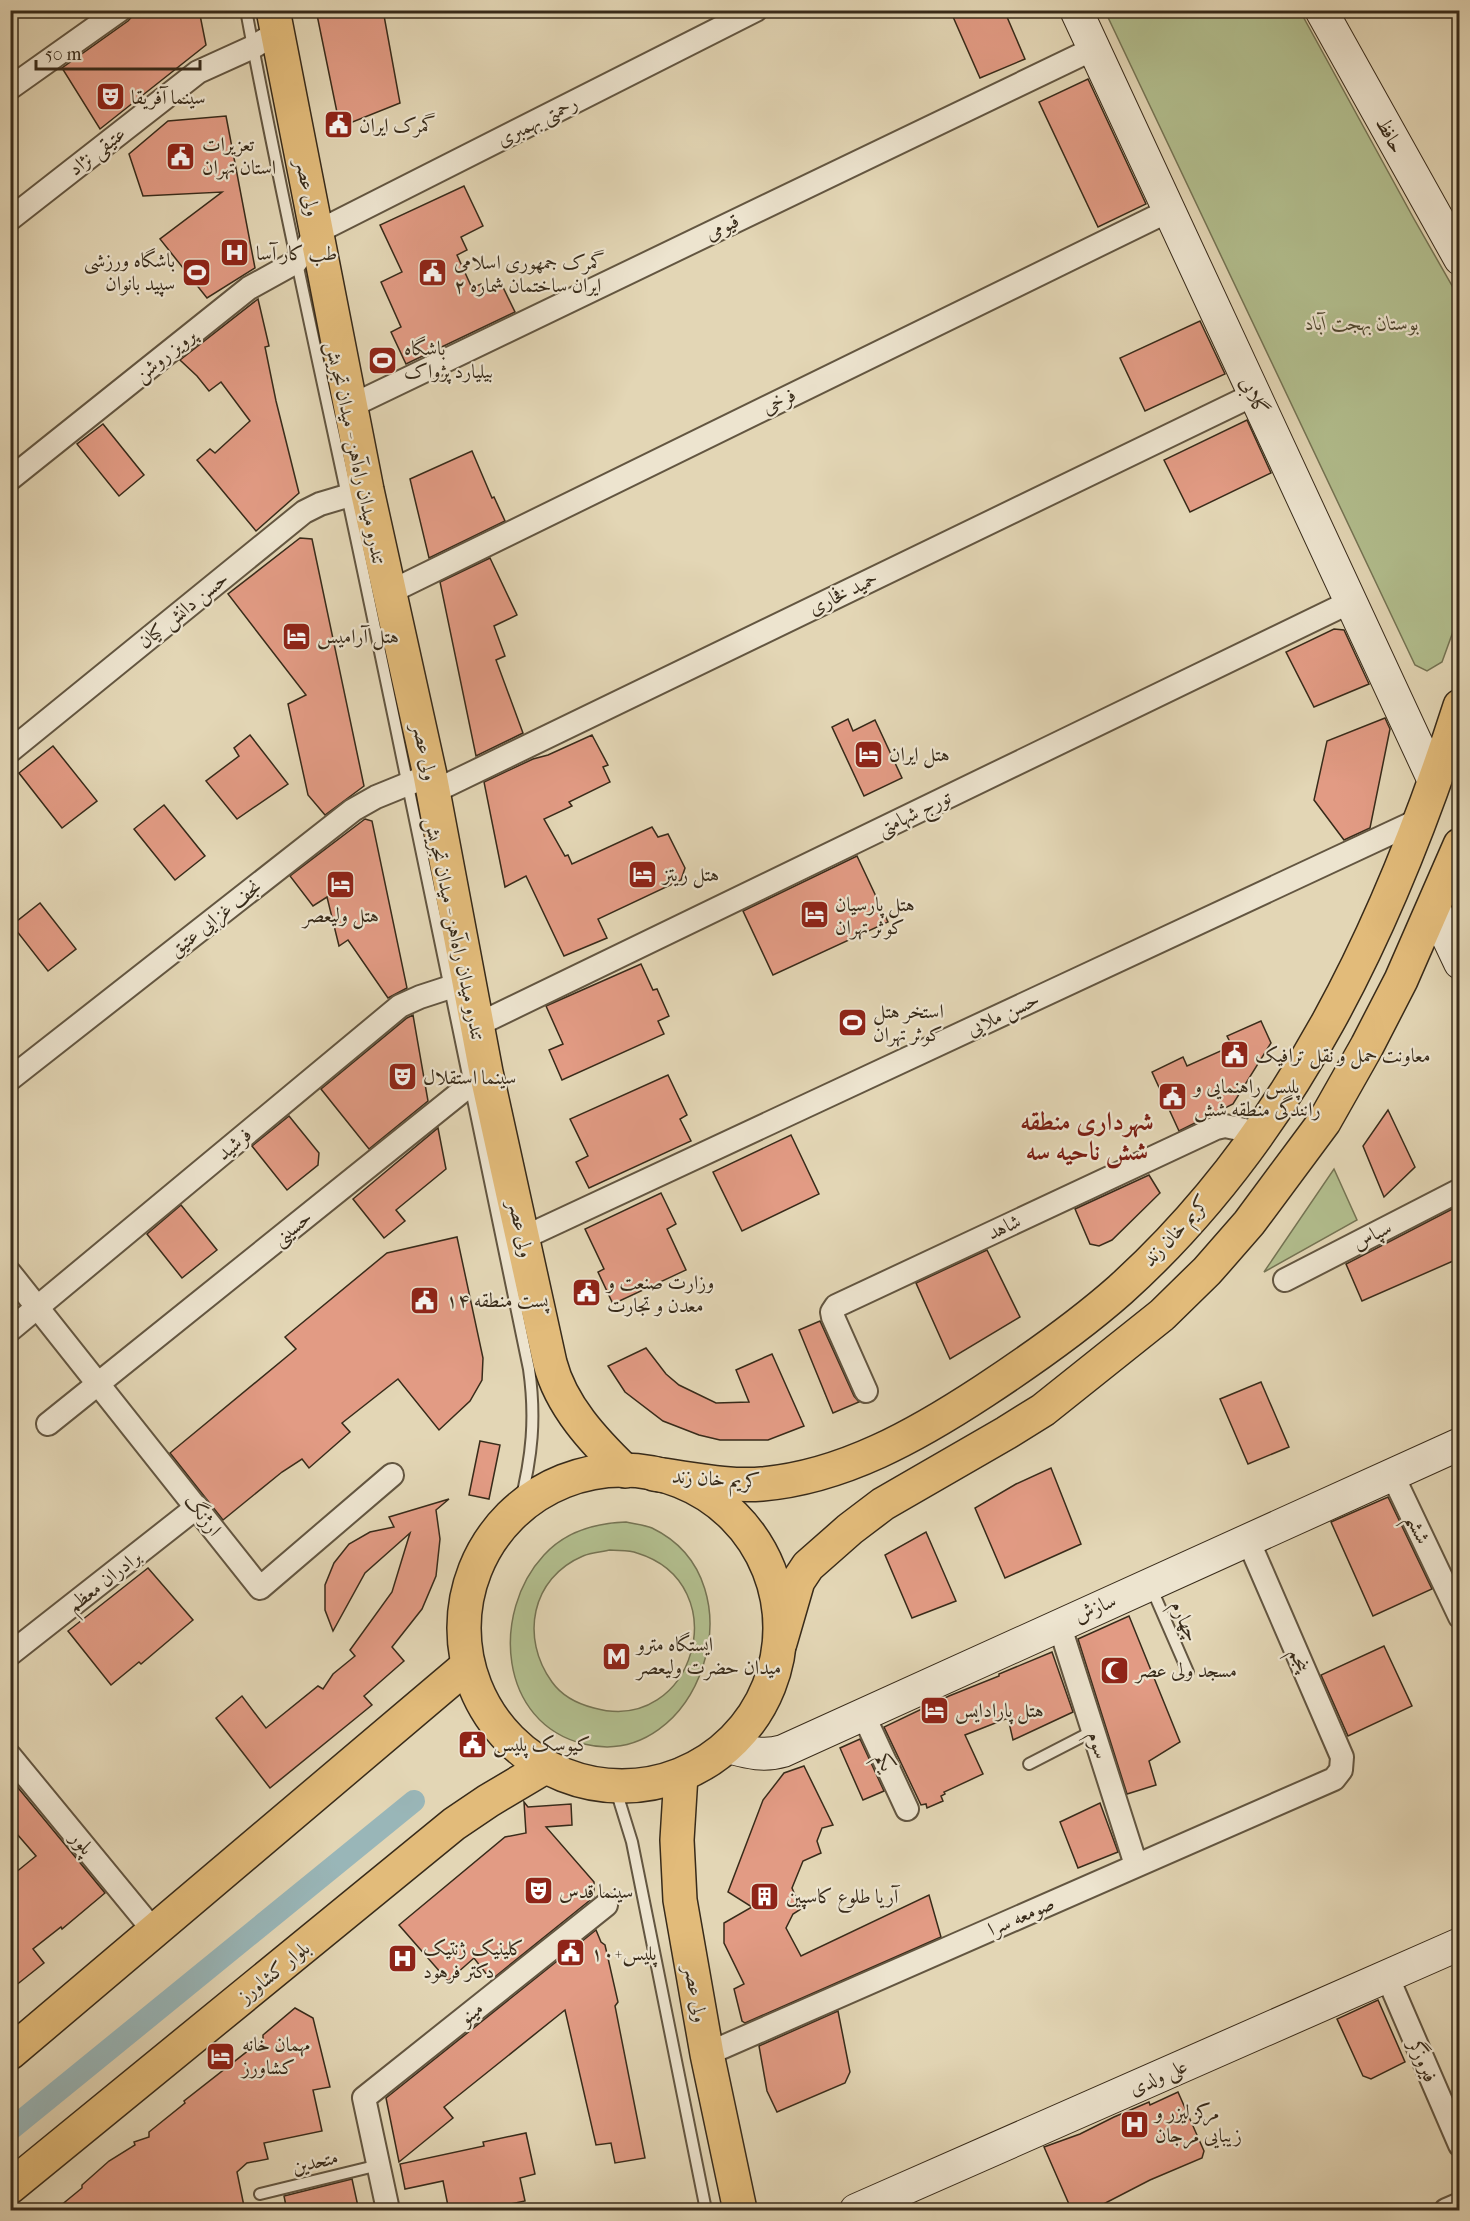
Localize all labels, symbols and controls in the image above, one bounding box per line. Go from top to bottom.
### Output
scale bar [36,33,200,71]
text: 50 m [45,44,82,65]
theatre icon: سینما آفریقا [94,81,126,113]
place label: سینما آفریقا [131,85,206,110]
street label: رحمتی بهمبری [493,91,583,154]
public building icon: گمرک ایران [322,109,354,141]
place label: گمرک ایران [359,112,436,138]
street label: حافظ [1371,113,1409,157]
street label: عتیقی نژاد [64,122,132,183]
place label: تعزیرات استان تهران [202,133,276,180]
public building icon: تعزیرات استان تهران [165,140,197,172]
street label: ولی عصر [289,156,325,219]
street label: قیومی [701,209,743,246]
hospital icon: طب کار آسا [219,237,251,269]
place label: طب کار آسا [256,241,337,267]
place label: باشگاه ورزشی سپید بانوان [84,247,175,297]
place label: گمرک جمهوری اسلامی ایران ساختمان شماره ۲ [454,249,605,297]
sports icon: باشگاه ورزشی سپید بانوان [180,256,212,288]
public building icon: گمرک جمهوری اسلامی ایران ساختمان شماره ۲ [417,257,449,289]
park label: بوستان بهجت آباد [1305,311,1419,336]
street label: پرویز روشن [130,322,204,388]
place label: باشگاه بیلیارد پژواک [404,335,493,385]
street label: تندرو میدان راه‌آهن - میدان تجریش [319,339,392,567]
sports icon: باشگاه بیلیارد پژواک [367,344,399,376]
street label: گلابی [1232,373,1274,420]
street label: فرخی [758,383,800,420]
street label: حمید فخاری [805,566,881,620]
street label: حسن دانش کیان [133,567,234,655]
hotel icon: هتل آرامیس [280,620,312,652]
place label: هتل آرامیس [317,624,399,651]
street label: ولی عصر [405,720,442,783]
hotel icon: هتل ايران [852,738,884,770]
place label: هتل ايران [889,743,950,769]
street label: تورج شهامتی [873,785,957,846]
street label: تندرو میدان راه‌آهن - میدان تجریش [418,815,491,1043]
hotel icon: هتل ریتز [626,858,658,890]
place label: هتل ریتز [661,863,719,889]
hotel icon: هتل ولیعصر [325,868,357,900]
street label: نجف غزایی عتیق [164,875,267,963]
place label: هتل پارسیان کوثر تهران [835,893,915,940]
hotel icon: هتل پارسیان کوثر تهران [798,899,830,931]
place label: هتل ولیعصر [301,904,379,930]
street label: حسن ملایی [963,987,1044,1043]
place label: استخر هتل کوثر تهران [873,1000,944,1047]
sports icon: استخر هتل کوثر تهران [836,1006,868,1038]
public building icon: معاونت حمل و نقل ترافیک [1218,1039,1250,1071]
place label: معاونت حمل و نقل ترافیک [1255,1044,1430,1070]
theatre icon: سینما استقلال [386,1061,418,1093]
place label: سینما استقلال [423,1066,516,1089]
place label: پلیس راهنمایی و رانندگی منطقه شش [1192,1075,1321,1123]
public building icon: پلیس راهنمایی و رانندگی منطقه شش [1157,1081,1189,1113]
district label: شهرداری منطقه شش ناحیه سه [1020,1106,1154,1169]
street label: فرشید [212,1123,257,1166]
street label: کریم خان زند [1138,1191,1219,1275]
street label: ولی عصر [501,1197,538,1260]
street label: حسینی [268,1205,318,1253]
street label: شاهد [984,1209,1024,1245]
street label: سپاس [1349,1216,1396,1256]
place label: وزارت صنعت و معدن و تجارت [605,1271,714,1317]
public building icon: وزارت صنعت و معدن و تجارت [570,1277,602,1309]
public building icon: پست منطقه ۱۴ [409,1284,441,1316]
place label: پست منطقه ۱۴ [446,1289,550,1314]
street label: کریم خان زند [671,1464,761,1500]
street label: ارژنگ [180,1488,228,1540]
street label: ششم [1394,1510,1435,1551]
street label: برادران معظم [62,1545,150,1622]
street label: سازش [1070,1589,1120,1627]
street label: چهارم [1160,1597,1204,1648]
place label: ایستگاه مترو میدان حضرت ولیعصر [635,1631,781,1681]
metro station icon: ایستگاه مترو میدان حضرت ولیعصر [600,1640,632,1672]
street label: پنجم [1278,1644,1316,1680]
mosque icon: مسجد ولی عصر [1099,1654,1131,1686]
place label: مسجد ولی عصر [1134,1659,1237,1684]
hotel icon: هتل پارادایس [918,1694,950,1726]
place label: هتل پارادایس [955,1699,1044,1725]
public building icon: کیوسک پلیس [456,1728,488,1760]
street label: سوم [1077,1728,1113,1763]
place label: کیوسک پلیس [493,1733,590,1759]
street label: یکم [864,1749,900,1779]
street label: پلور [62,1825,99,1862]
theatre icon: سینما قدس [522,1875,554,1907]
place label: سینما قدس [559,1880,633,1903]
building icon: آریا طلوع کاسپین [749,1880,781,1912]
place label: آریا طلوع کاسپین [786,1884,901,1914]
street label: صومعه سرا [984,1891,1059,1943]
street label: بلوار کشاورز [232,1936,315,2010]
place label: کلینیک ژنتیک دکتر فرهود [423,1937,524,1984]
public building icon: پلیس+۱۰ [554,1937,586,1969]
place label: پلیس+۱۰ [591,1942,658,1968]
hospital icon: کلینیک ژنتیک دکتر فرهود [386,1943,418,1975]
street label: ولی عصر [677,1962,712,2025]
street label: مینو [453,1996,488,2032]
place label: مهمان خانه كشاورز [240,2033,311,2079]
street label: فیروزگر [1402,2034,1444,2086]
hotel icon: مهمان خانه كشاورز [205,2040,237,2072]
street label: علی ولدی [1125,2054,1192,2103]
place label: مرکز لیزر و زیبایی مرجان [1153,2101,1242,2149]
hospital icon: مرکز لیزر و زیبایی مرجان [1118,2108,1150,2140]
street label: متحدین [289,2145,341,2179]

